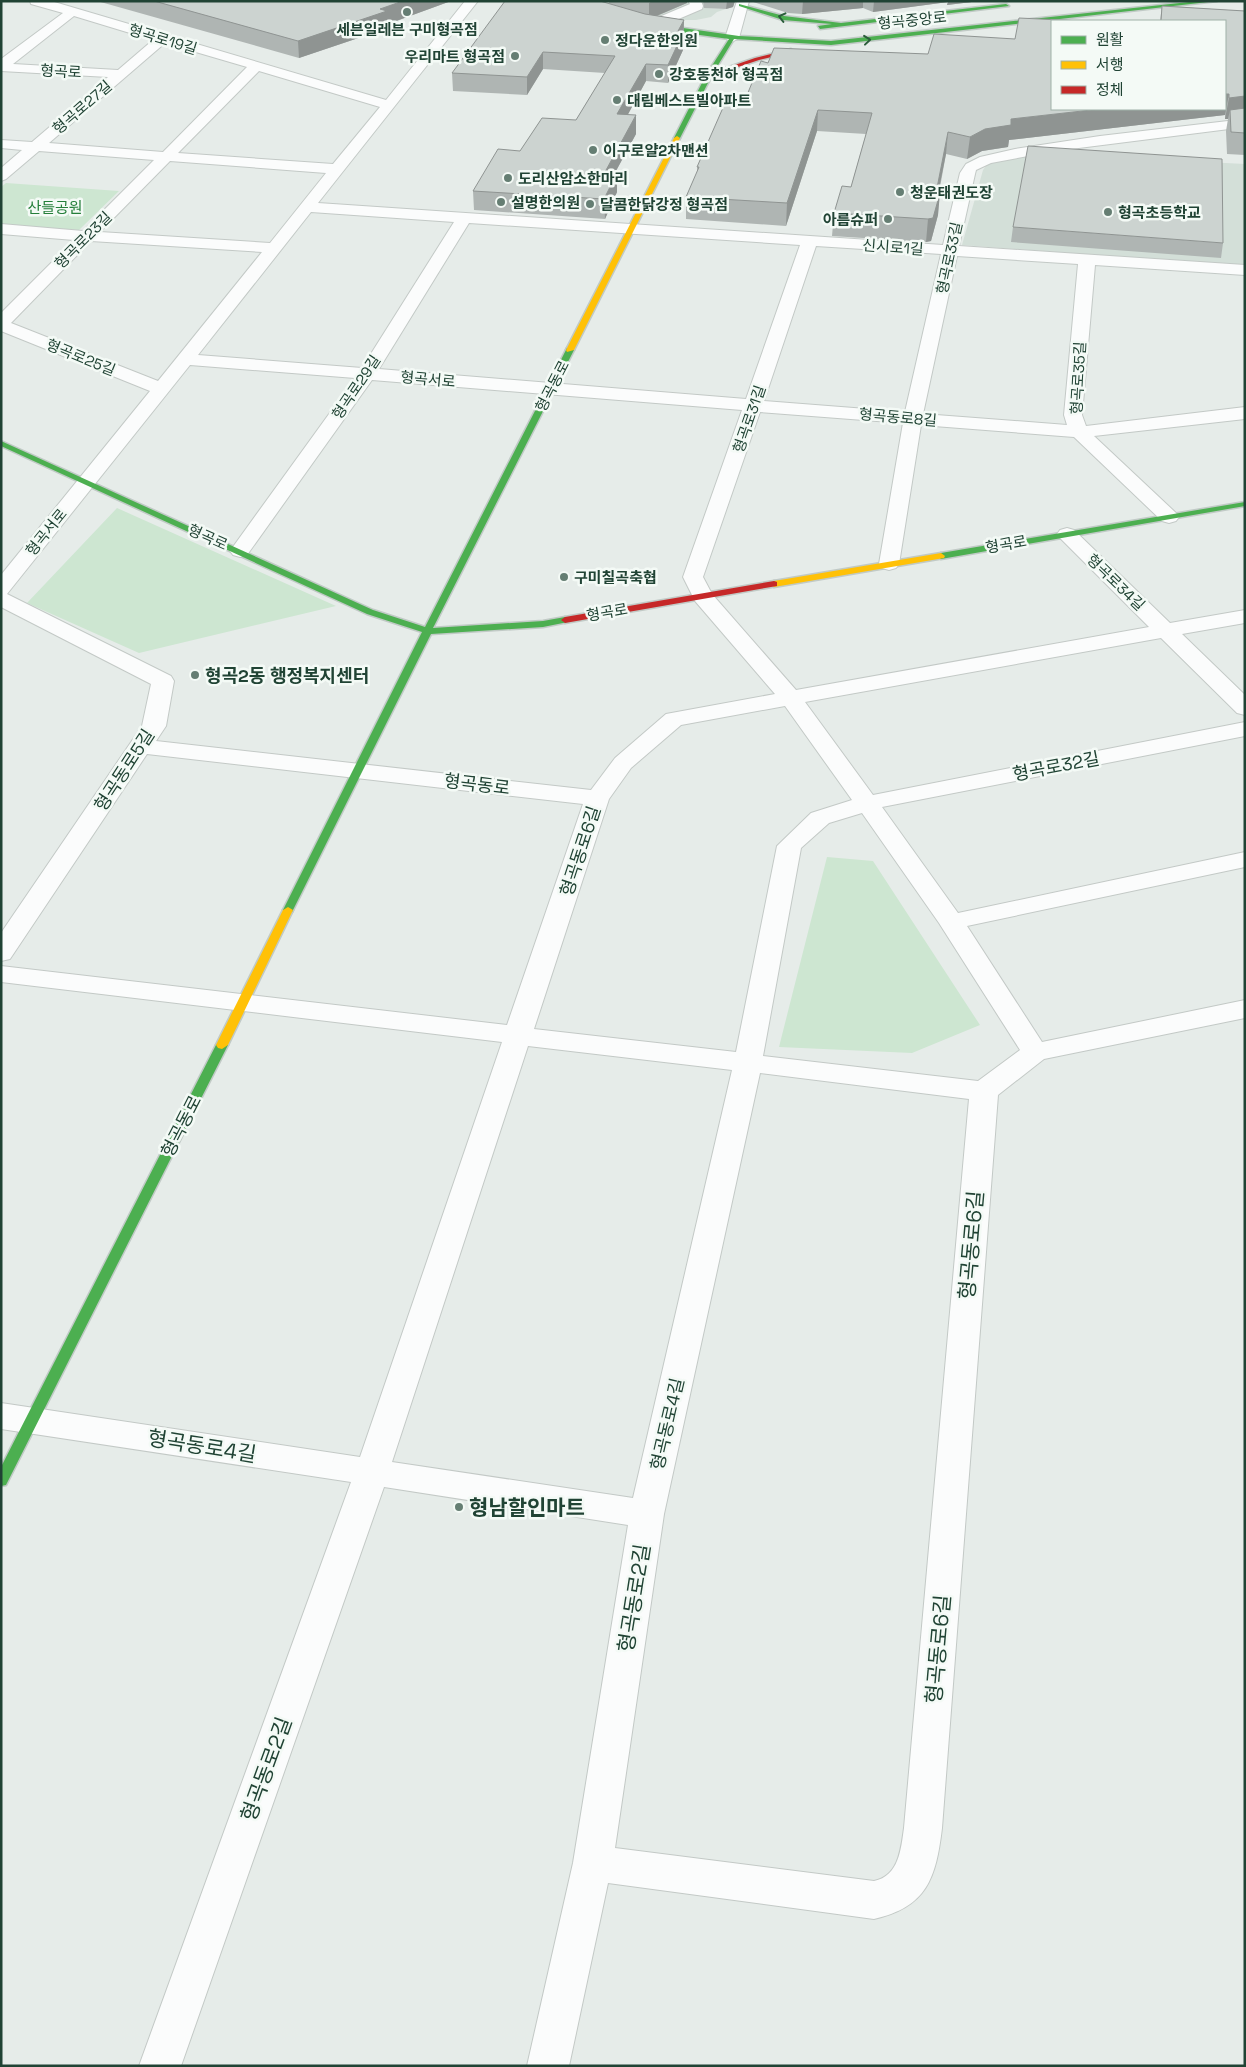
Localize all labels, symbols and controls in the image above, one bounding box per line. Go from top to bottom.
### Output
marker: 세븐일레븐 구미형곡점 [401,6,413,18]
street label: 형곡중앙로 [877,7,947,33]
one-way arrow [777,12,786,23]
street label: 형곡로19길 [126,20,200,58]
place label: 세븐일레븐 구미형곡점 [336,20,478,39]
legend [1051,20,1226,110]
text: 원활 [1096,30,1124,49]
place label: 정다운한의원 [615,31,698,50]
marker: 정다운한의원 [599,34,611,46]
one-way arrow [864,35,872,46]
place label: 우리마트 형곡점 [405,47,505,66]
marker: 우리마트 형곡점 [509,50,521,62]
text: 서행 [1096,55,1124,74]
street label: 형곡로 [40,60,82,82]
place label: 강호동천하 형곡점 [669,65,783,84]
marker: 강호동천하 형곡점 [653,68,665,80]
street label: 형곡로27길 [48,76,116,138]
text: 정체 [1096,80,1124,99]
place label: 대림베스트빌아파트 [627,91,751,110]
marker: 대림베스트빌아파트 [611,94,623,106]
place label: 이구로얄2차맨션 [603,141,709,160]
marker: 이구로얄2차맨션 [587,144,599,156]
place label: 도리산암소한마리 [518,169,628,188]
marker: 도리산암소한마리 [502,172,514,184]
place label: 청운태권도장 [910,183,993,202]
marker: 청운태권도장 [894,186,906,198]
place label: 설명한의원 [511,193,580,212]
place label: 달콤한닭강정 형곡점 [600,195,728,214]
marker: 설명한의원 [495,196,507,208]
park label: 산들공원 [27,198,83,217]
marker: 달콤한닭강정 형곡점 [584,198,596,210]
place label: 형곡초등학교 [1118,203,1201,222]
marker: 형곡초등학교 [1102,206,1114,218]
street label: 형곡로23길 [50,207,116,273]
place label: 아름슈퍼 [823,210,878,229]
marker: 아름슈퍼 [882,213,894,225]
street label: 형곡로33길 [932,220,966,296]
street label: 신시로1길 [862,235,924,259]
street label: 형곡로25길 [43,334,119,380]
street label: 형곡로35길 [1067,341,1089,415]
street label: 형곡로29길 [328,351,384,423]
street label: 형곡동로 [531,357,573,415]
street label: 형곡서로 [400,367,456,391]
street label: 형곡로31길 [729,383,769,455]
street label: 형곡동로8길 [858,404,938,430]
street label: 형곡서로 [21,505,71,559]
street label: 형곡로 [185,520,231,554]
street label: 형곡로 [984,531,1028,557]
street label: 형곡로34길 [1083,550,1149,614]
place label: 구미칠곡축협 [574,568,657,587]
marker: 구미칠곡축협 [558,571,570,583]
street label: 형곡로 [585,599,629,625]
place label: 형곡2동 행정복지센터 [205,664,369,687]
marker: 형곡2동 행정복지센터 [189,669,201,681]
street label: 형곡동로5길 [89,724,159,816]
street label: 형곡로32길 [1011,746,1101,786]
street label: 형곡동로 [443,769,511,799]
street label: 형곡동로6길 [555,803,605,899]
street label: 형곡동로 [156,1091,206,1161]
street label: 형곡동로6길 [953,1189,989,1301]
street label: 형곡동로4길 [645,1376,689,1472]
street label: 형곡동로4길 [146,1424,258,1468]
place label: 형남할인마트 [469,1494,585,1521]
marker: 형남할인마트 [453,1501,465,1513]
street label: 형곡동로2길 [612,1542,656,1654]
street label: 형곡동로6길 [920,1593,956,1705]
street label: 형곡동로2길 [235,1713,297,1825]

